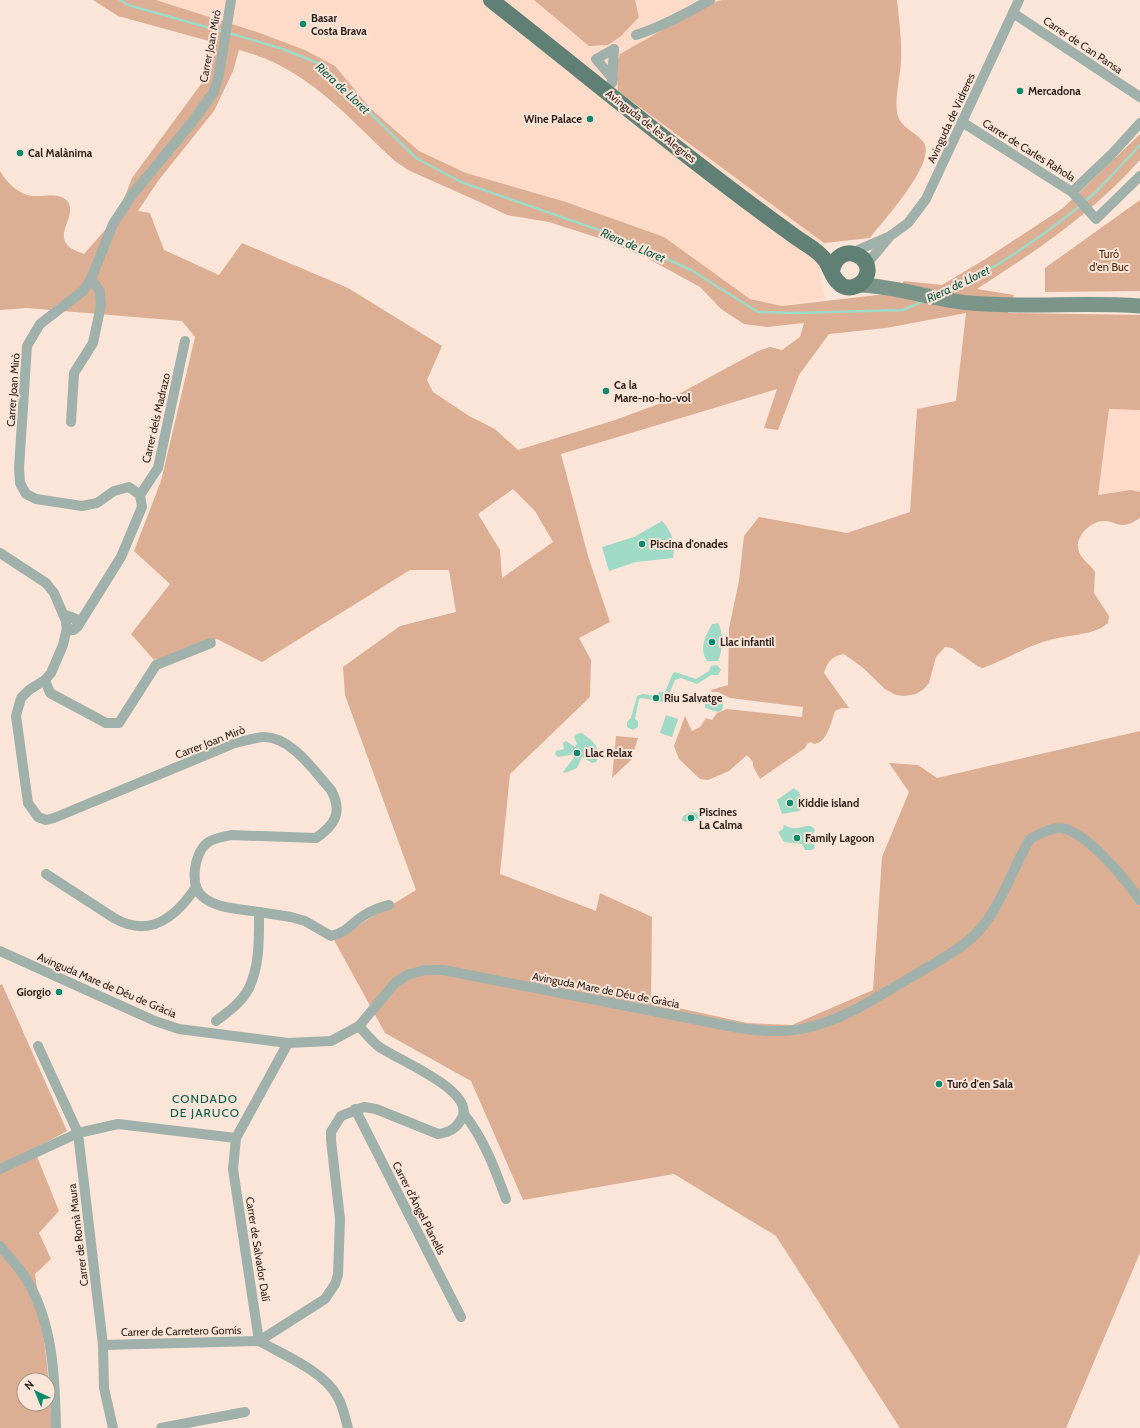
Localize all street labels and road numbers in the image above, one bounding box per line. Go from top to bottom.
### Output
street label: Carrer Joan Mirò [196,9,224,83]
street label: Carrer de Can Pansa [1041,13,1126,77]
street label: Avinguda de Vidreres [924,70,978,165]
street label: Avinguda de les Alegries [603,86,699,166]
street label: Carrer de Carles Rahola [980,116,1079,185]
street label: Carrer Joan Mirò [3,353,23,427]
street label: Carrer dels Madrazo [139,372,173,464]
street label: Carrer Joan Mirò [173,722,247,762]
street label: Avinguda Mare de Déu de Gràcia [35,949,179,1021]
street label: Avinguda Mare de Déu de Gràcia [531,969,682,1011]
street label: Carrer d'Àngel Planells [389,1159,449,1257]
street label: Carrer de Romà Maura [65,1182,91,1287]
street label: Carrer de Salvador Dalí [243,1196,273,1303]
street label: Carrer de Carretero Gomís [121,1323,242,1339]

